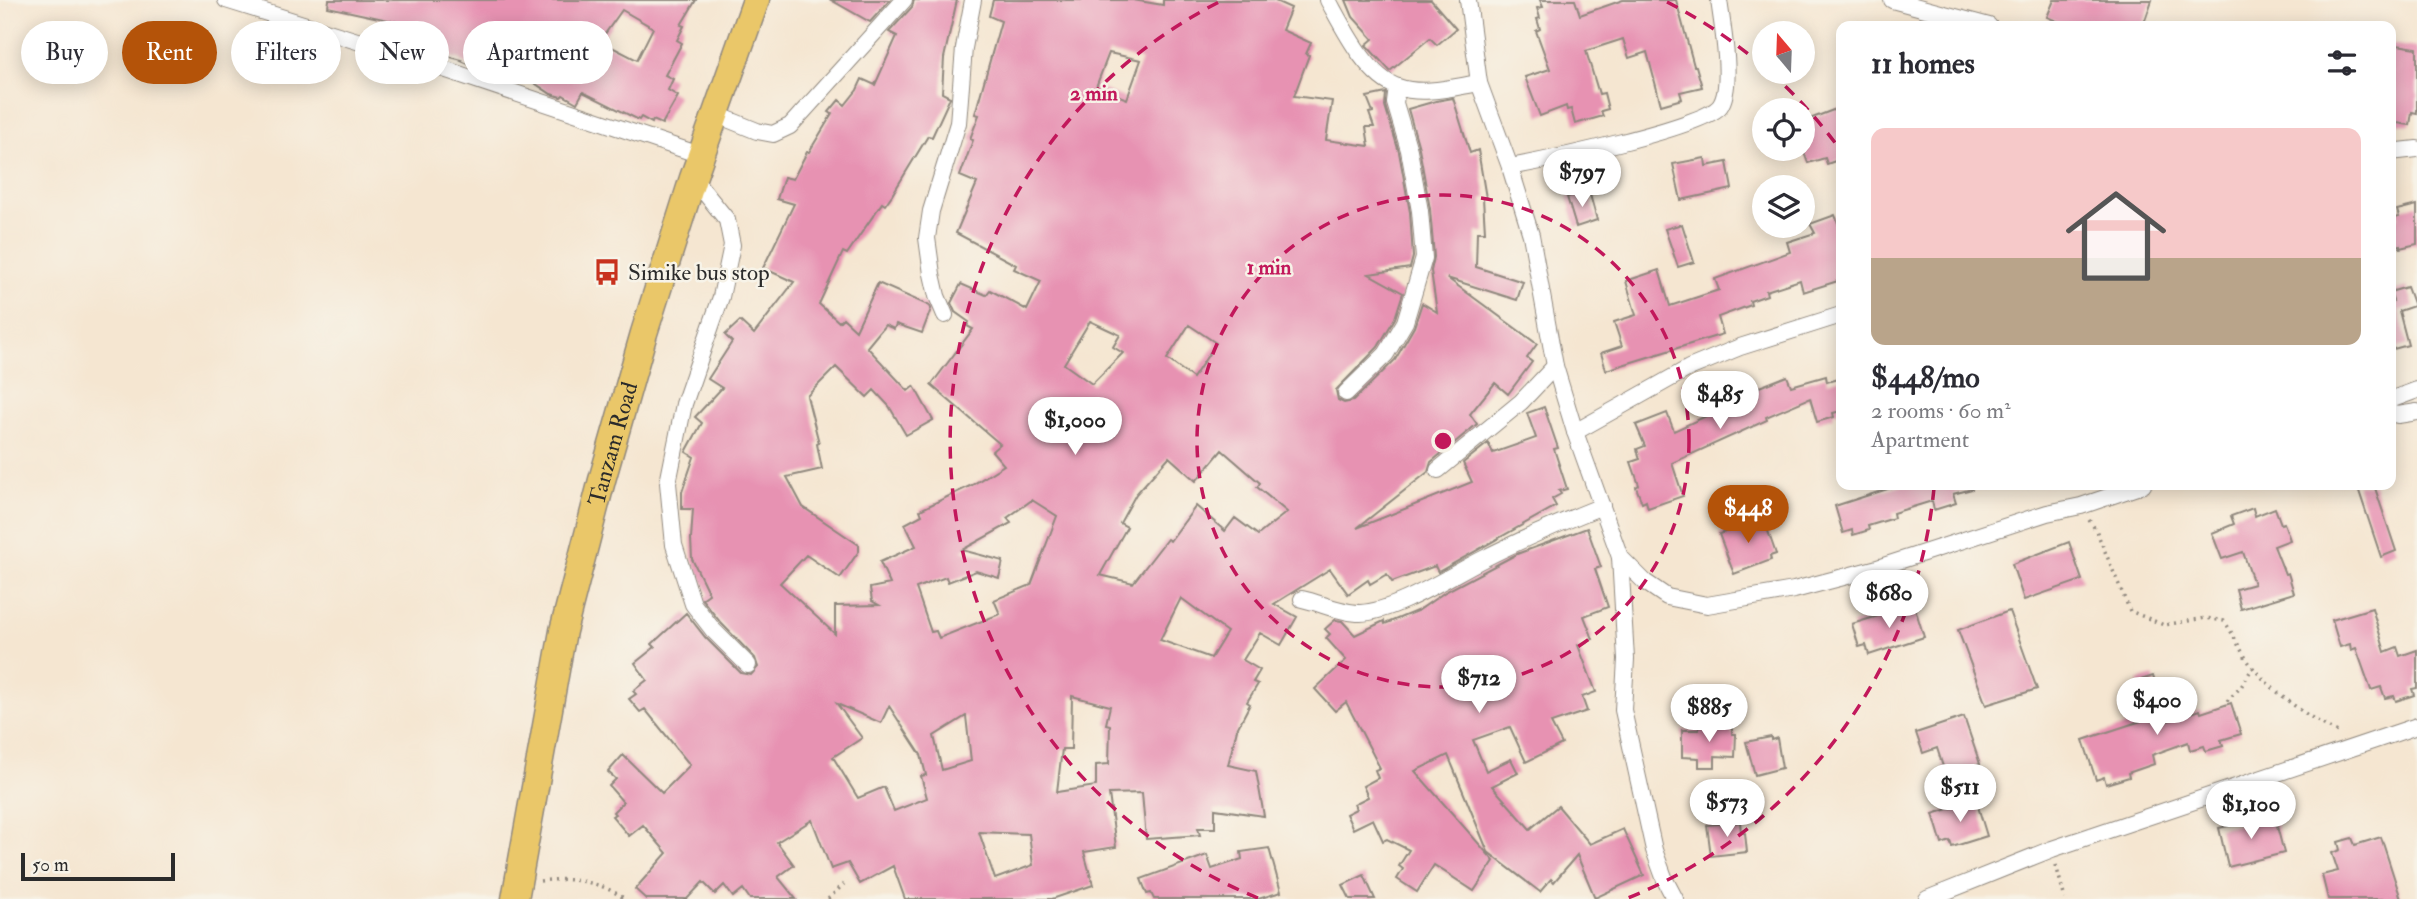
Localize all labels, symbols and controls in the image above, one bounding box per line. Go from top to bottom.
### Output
chip: Buy [21,21,108,84]
chip: Rent [122,21,217,84]
chip: Filters [231,21,341,84]
chip: New [355,21,449,84]
chip: Apartment [463,21,613,84]
north arrow [1752,21,1815,84]
map controls [1752,21,1815,238]
icon: filters [2323,44,2361,82]
text: 11 homes [1871,45,1975,82]
text: 2 min [1070,80,1118,107]
button: locate [1752,98,1815,161]
pin: $797 [1541,150,1623,209]
text: $797 [1559,157,1605,186]
icon: home [2053,173,2179,299]
button: layers [1752,175,1815,238]
text: 1 min [1247,254,1291,281]
bus stop icon: Simike bus stop [592,257,622,287]
place label: Simike bus stop [628,258,770,288]
text: $448/mo [1871,359,1980,396]
pin: $485 [1679,372,1761,431]
street label: Tanzam Road [582,379,644,509]
text: $485 [1697,379,1743,408]
text: 2 rooms · 60 m² [1871,396,2011,425]
pin: $1,000 [1018,398,1132,457]
text: $1,000 [1044,405,1106,434]
text: Apartment [1871,425,1969,454]
centre of rings [1431,429,1455,453]
pin: $448 [1707,486,1789,545]
text: $448 [1724,493,1772,522]
pin: $680 [1848,570,1930,630]
text: $680 [1865,578,1913,607]
pin: $712 [1438,656,1520,715]
text: $712 [1457,663,1501,692]
pin: $400 [2116,678,2198,737]
pin: $885 [1668,684,1750,744]
text: $400 [2132,685,2182,714]
text: $885 [1687,692,1731,721]
pin: $511 [1919,764,2001,824]
text: $511 [1940,772,1980,801]
pin: $573 [1686,780,1768,839]
pin: $1,100 [2194,782,2308,841]
text: $573 [1706,787,1748,816]
text: $1,100 [2222,789,2280,818]
scale bar [21,850,175,882]
text: 50 m [32,853,69,877]

